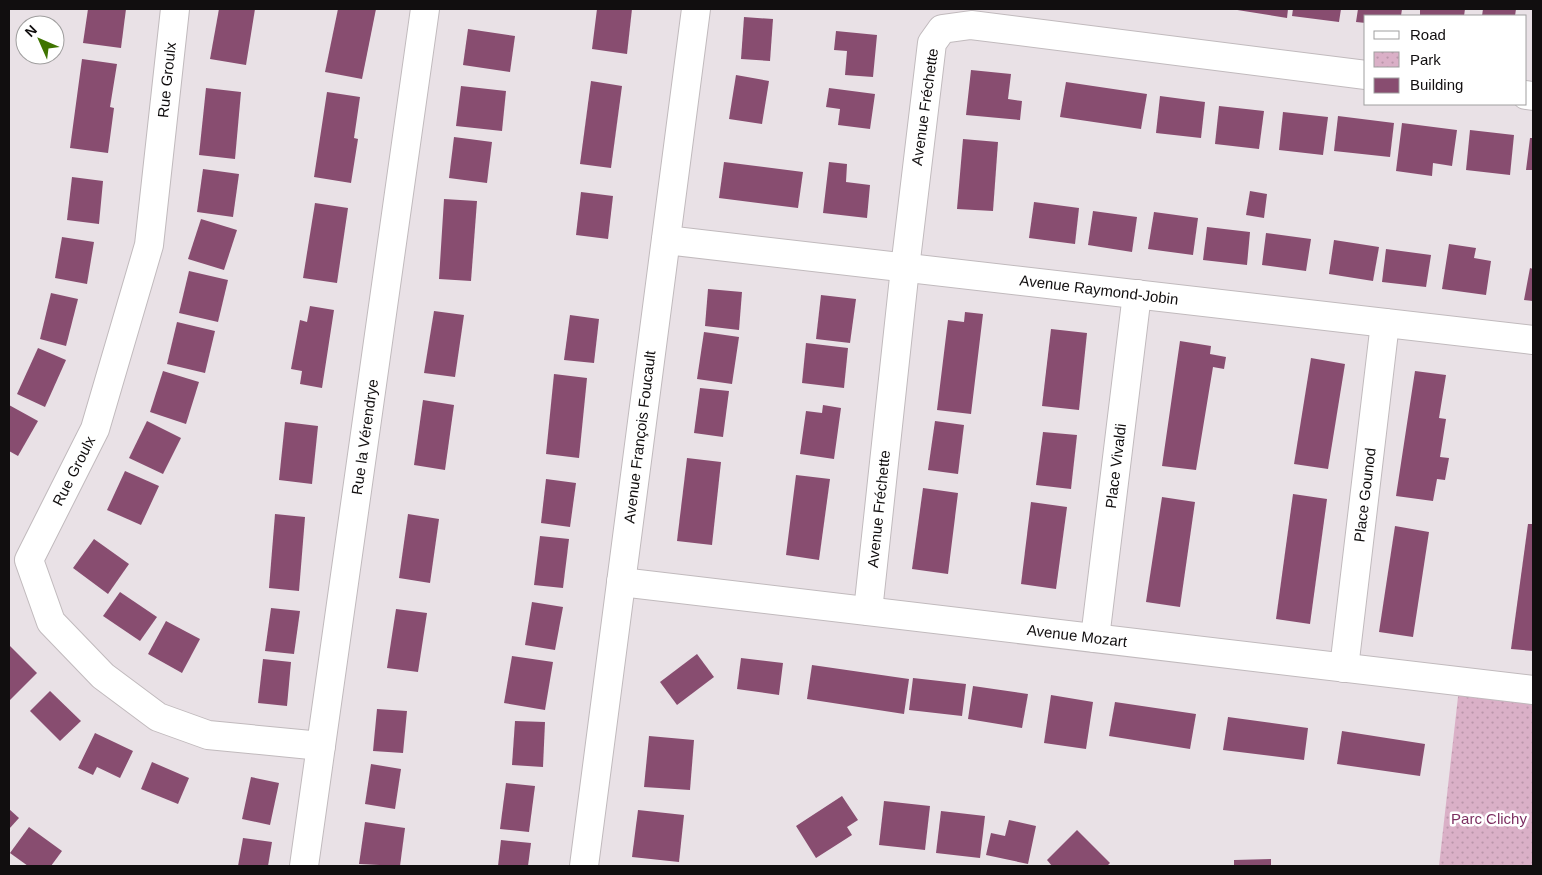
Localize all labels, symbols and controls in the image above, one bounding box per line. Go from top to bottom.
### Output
north arrow [15,15,65,65]
legend [1364,15,1527,105]
text: N [22,22,40,40]
text: Road [1410,26,1446,43]
street label: Rue Groulx [154,41,179,119]
street label: Avenue Fréchette [908,47,941,167]
text: Park [1410,51,1441,68]
text: Building [1410,76,1463,93]
street label: Avenue Raymond-Jobin [1019,271,1179,308]
street label: Avenue François Foucault [620,349,659,524]
street label: Rue la Vérendrye [348,378,381,496]
street label: Place Vivaldi [1102,422,1129,509]
street label: Rue Groulx [49,433,99,508]
street label: Place Gounod [1350,447,1379,543]
street label: Avenue Fréchette [864,449,893,569]
street label: Avenue Mozart [1026,621,1129,650]
park label: Parc Clichy [1451,810,1527,827]

